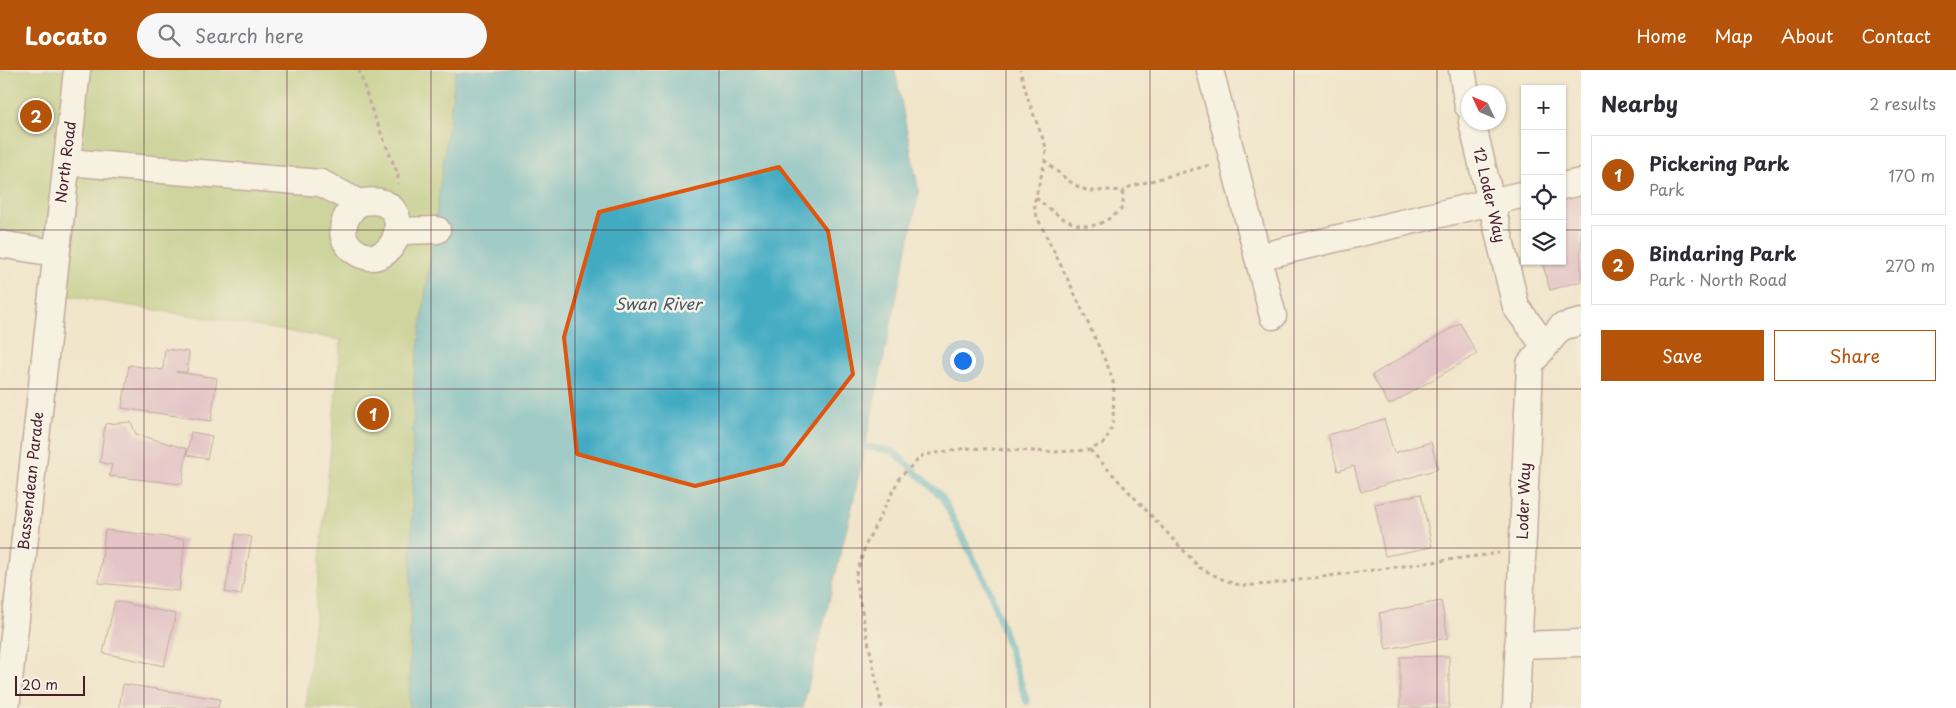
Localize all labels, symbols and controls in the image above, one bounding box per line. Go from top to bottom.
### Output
search box [137,13,487,58]
text: Locato [25,17,107,53]
icon: search [155,21,183,49]
text: Search here [195,21,304,49]
text: Home [1636,22,1686,49]
text: Map [1714,22,1753,49]
text: About [1781,22,1833,49]
text: Contact [1861,22,1931,49]
north arrow [1461,85,1506,130]
map controls [1521,85,1566,265]
button: + [1521,85,1566,130]
text: Nearby [1601,87,1678,119]
text: 2 results [1869,91,1936,115]
pin: 2 [20,97,52,135]
street label: North Road [48,120,81,204]
button: − [1521,130,1566,175]
street label: 12 Loder Way [1468,144,1513,245]
text: Pickering Park [1649,149,1790,177]
text: 1 [1614,163,1622,187]
text: 170 m [1889,163,1935,187]
button: locate [1521,175,1566,220]
text: Park [1649,177,1685,201]
button: layers [1521,220,1566,265]
text: Bindaring Park [1649,239,1797,267]
text: 2 [1612,253,1624,277]
text: 270 m [1885,253,1935,277]
text: Park · North Road [1649,267,1787,291]
water label: Swan River [615,291,704,315]
button: Save [1601,330,1764,381]
button: Share [1774,330,1936,381]
your location [950,348,976,374]
pin: 1 [357,395,389,433]
street label: Bassendean Parade [11,411,48,551]
street label: Loder Way [1510,462,1535,540]
scale bar [15,673,85,696]
text: 20 m [22,674,58,695]

